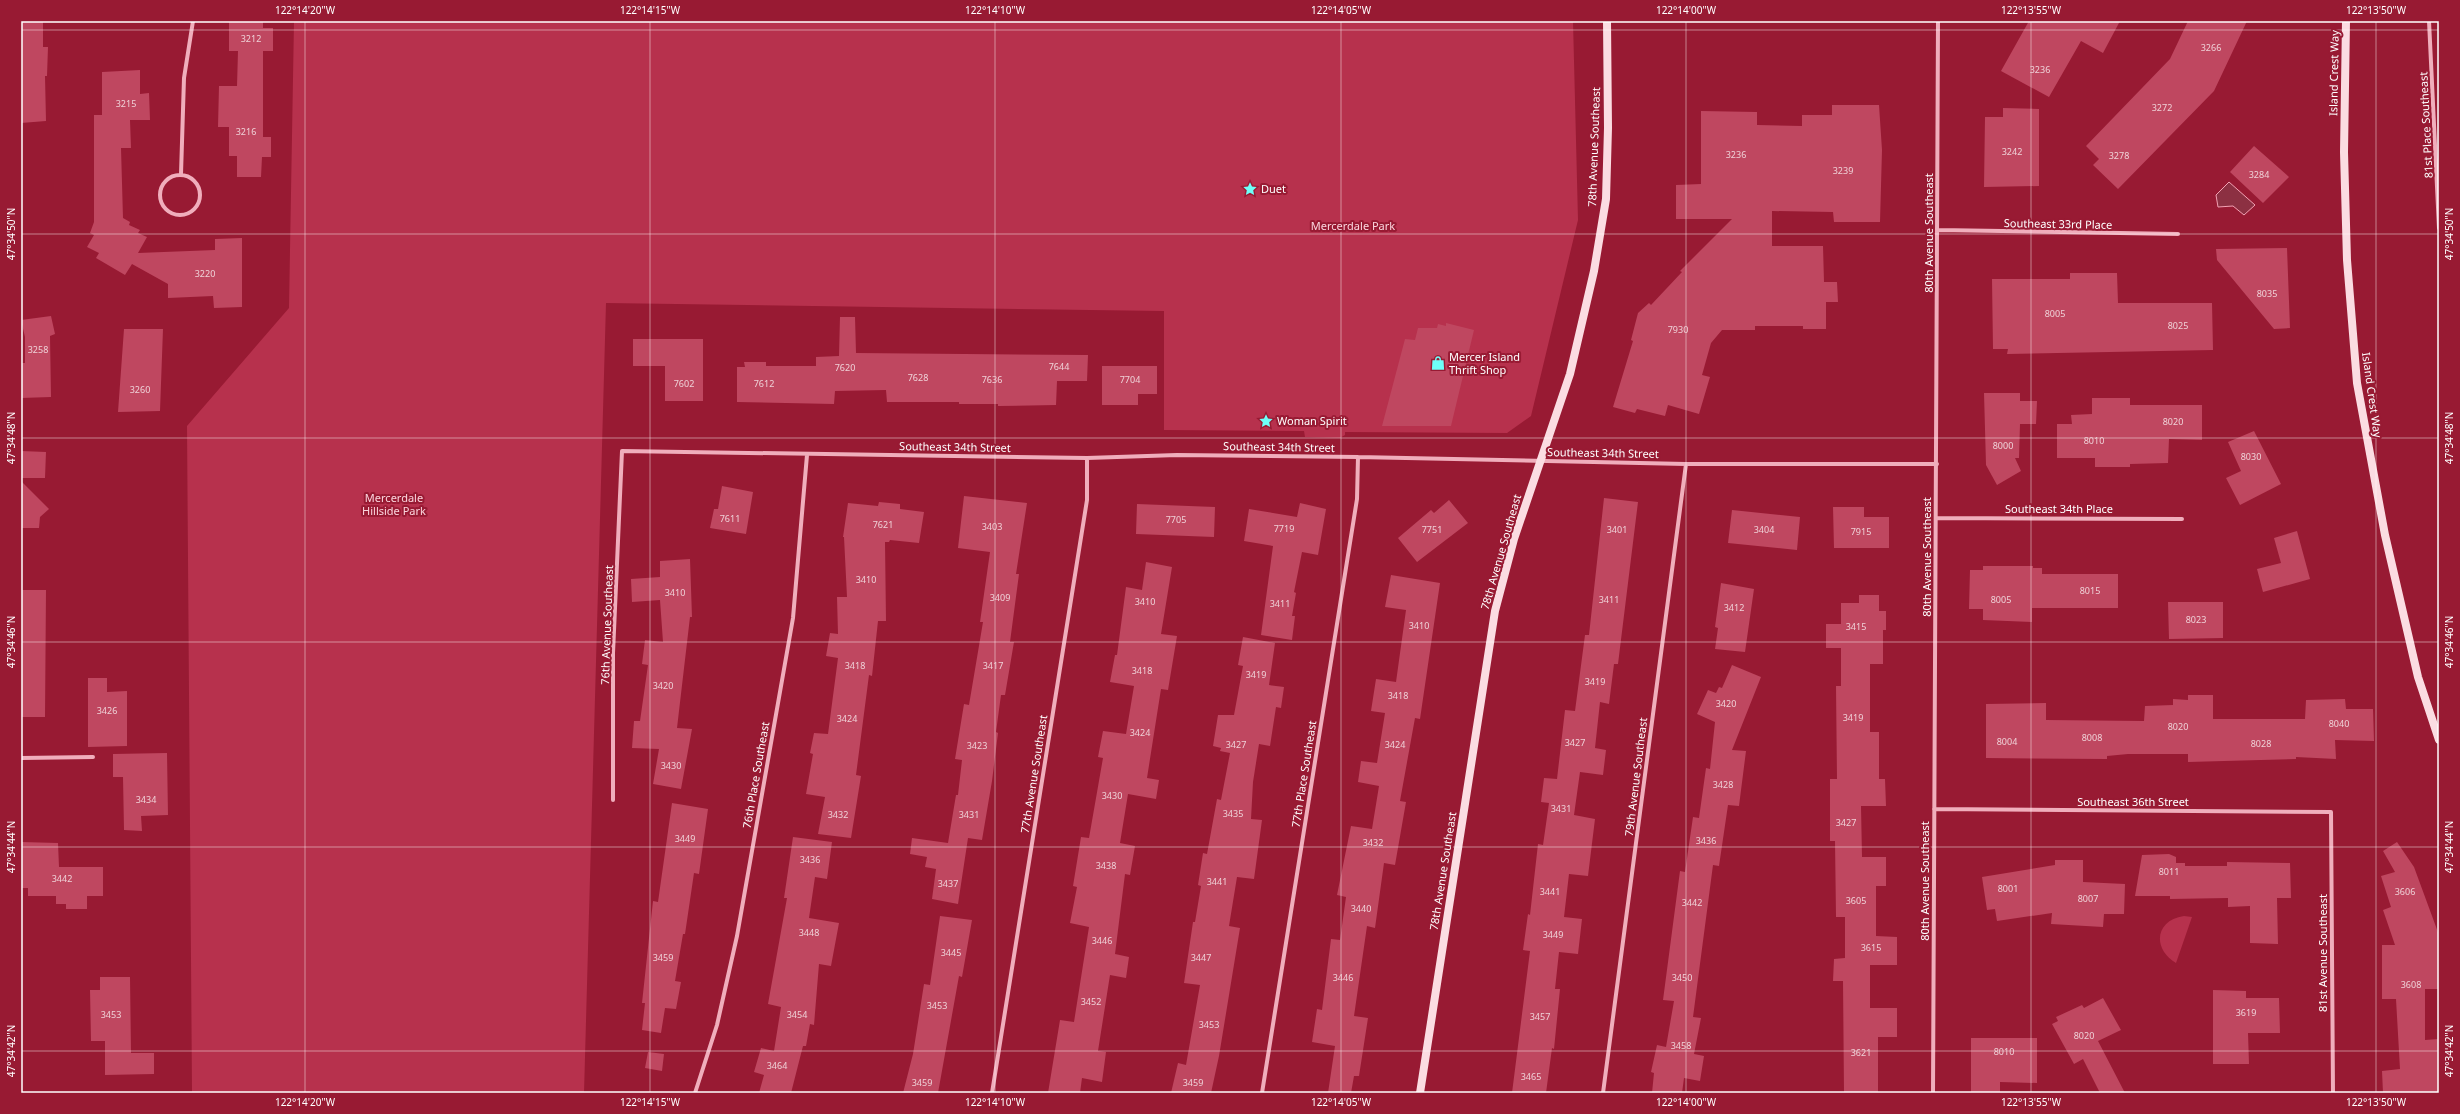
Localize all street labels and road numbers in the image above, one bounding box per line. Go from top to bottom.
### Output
street label: Island Crest Way [2325,30,2342,116]
street label: 81st Place Southeast [2415,71,2436,179]
street label: 78th Avenue Southeast [1584,87,1603,207]
street label: 80th Avenue Southeast [1921,173,1936,293]
street label: Southeast 33rd Place [2004,215,2112,232]
street label: Island Crest Way [2359,351,2386,439]
street label: Southeast 34th Street [899,438,1011,455]
street label: Southeast 34th Street [1223,438,1335,455]
street label: Southeast 34th Street [1547,444,1659,461]
street label: 78th Avenue Southeast [1477,492,1524,611]
street label: 80th Avenue Southeast [1919,497,1934,617]
street label: Southeast 34th Place [2005,501,2113,516]
street label: 76th Avenue Southeast [597,565,616,685]
street label: 77th Avenue Southeast [1017,714,1050,834]
street label: 79th Avenue Southeast [1621,717,1650,837]
street label: 77th Place Southeast [1288,719,1319,828]
street label: 76th Place Southeast [739,720,772,829]
street label: Southeast 36th Street [2077,794,2189,809]
street label: 78th Avenue Southeast [1426,811,1459,931]
street label: 80th Avenue Southeast [1917,821,1932,941]
street label: 81st Avenue Southeast [2315,894,2330,1012]

